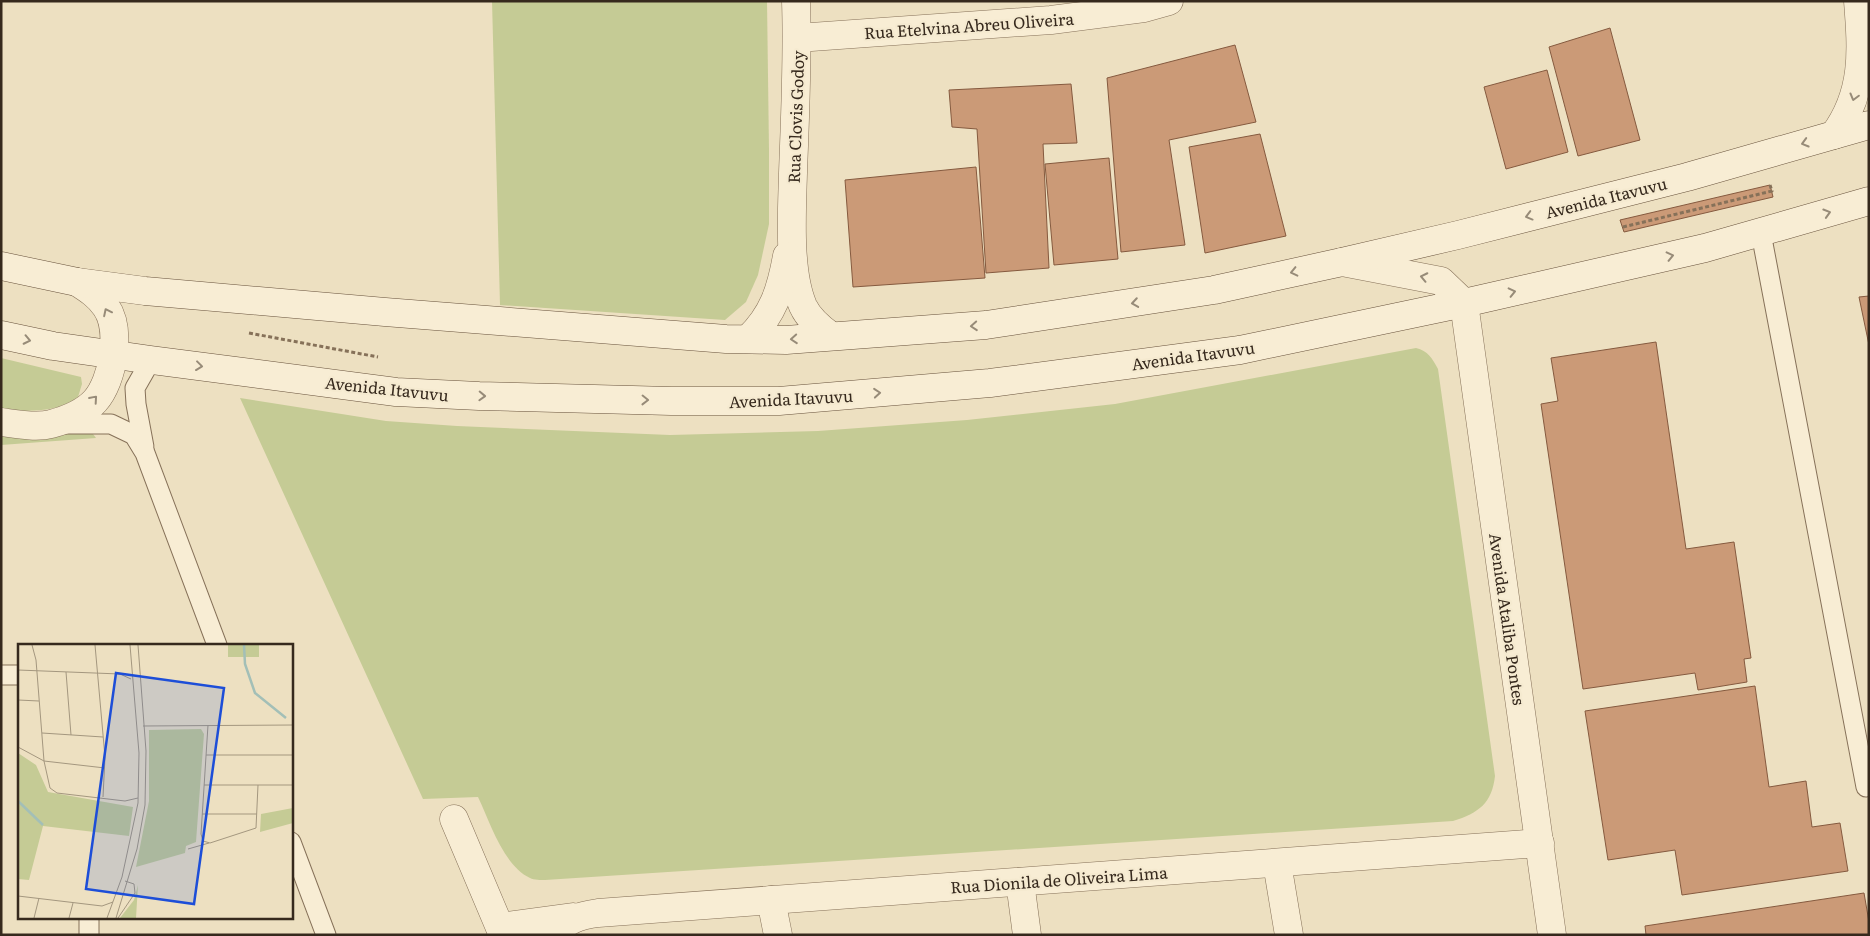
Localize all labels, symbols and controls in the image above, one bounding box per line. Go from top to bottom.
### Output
street label: Rua Etelvina Abreu Oliveira [863,6,1075,44]
street label: Rua Clovis Godoy [781,49,809,184]
one-way arrow [1850,92,1860,100]
one-way arrow [1801,138,1810,148]
street label: Avenida Itavuvu [1543,170,1669,224]
one-way arrow [1822,208,1831,218]
one-way arrow [1525,210,1534,221]
one-way arrow [1666,251,1675,262]
one-way arrow [1290,267,1299,277]
one-way arrow [1420,272,1429,283]
one-way arrow [1507,287,1516,298]
one-way arrow [1130,297,1139,307]
one-way arrow [104,308,114,317]
one-way arrow [970,321,978,332]
one-way arrow [23,334,32,345]
one-way arrow [790,334,798,345]
street label: Avenida Itavuvu [1130,334,1256,376]
one-way arrow [195,360,203,371]
street label: Avenida Itavuvu [324,370,450,406]
street label: Avenida Itavuvu [728,383,854,413]
one-way arrow [873,388,881,399]
one-way arrow [479,391,487,402]
one-way arrow [642,395,649,405]
one-way arrow [89,396,98,405]
street label: Avenida Ataliba Pontes [1484,531,1532,707]
inset map [18,644,292,918]
street label: Rua Dionila de Oliveira Lima [950,859,1169,899]

